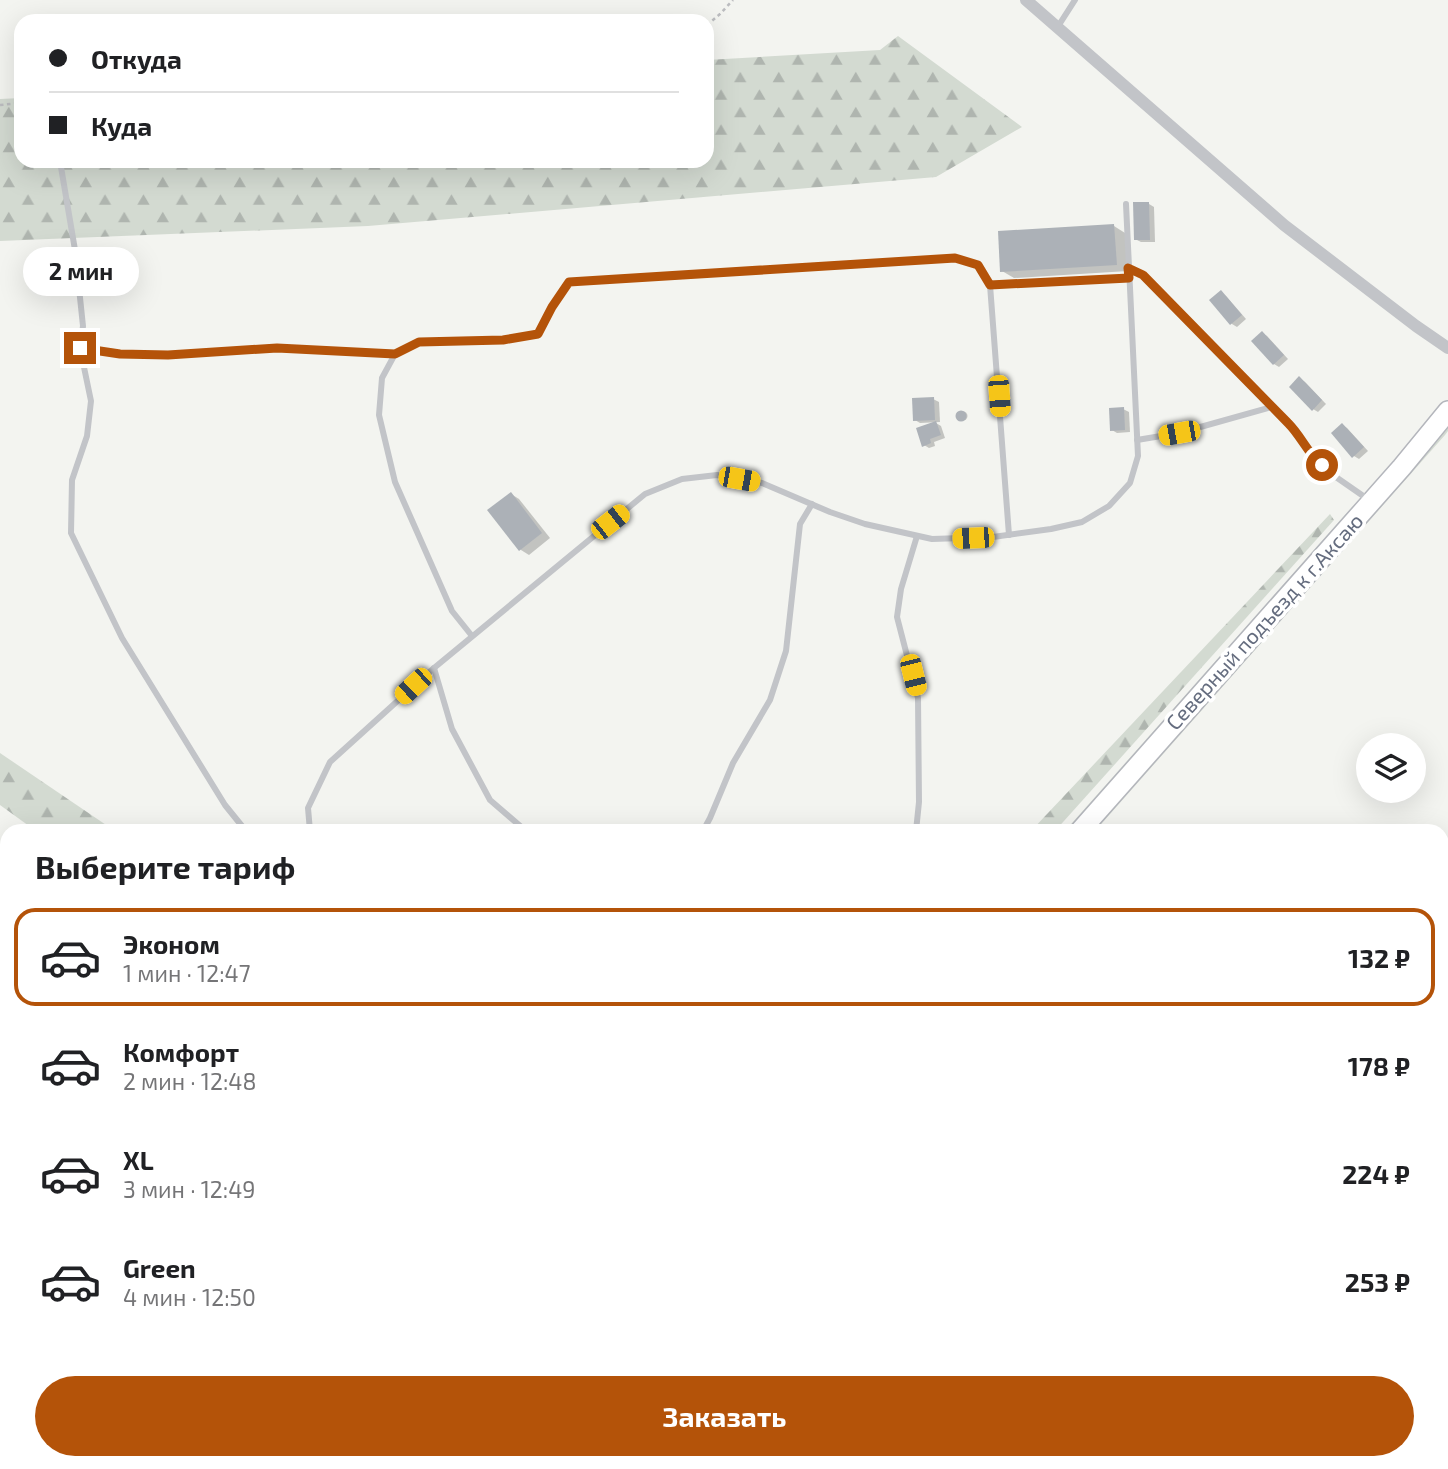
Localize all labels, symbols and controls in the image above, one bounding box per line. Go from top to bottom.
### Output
text: Откуда [91,43,182,74]
text: Куда [91,110,152,141]
callout: 2 мин [22,246,138,296]
text: 2 мин [49,257,113,285]
route end [64,332,96,364]
car [988,374,1011,418]
car [1157,419,1202,447]
route start [1306,449,1338,481]
car [717,465,762,493]
car [587,501,634,543]
street label: Северный подъезд к г.Аксаю [1160,508,1368,734]
car [952,527,995,549]
car [898,652,929,698]
car [391,664,436,708]
map controls [1356,733,1426,803]
button: layers [1356,733,1426,803]
text: Выберите тариф [35,847,295,885]
icon: car [39,926,102,989]
text: Эконом [123,928,220,959]
text: 132 ₽ [1348,942,1410,973]
text: 1 мин · 12:47 [123,959,251,987]
icon: car [39,1034,102,1097]
text: Комфорт [123,1036,239,1067]
text: 178 ₽ [1348,1050,1410,1081]
text: 2 мин · 12:48 [123,1067,256,1095]
icon: car [39,1142,102,1205]
text: XL [123,1144,154,1175]
text: 224 ₽ [1342,1158,1410,1189]
text: 3 мин · 12:49 [123,1175,256,1203]
icon: car [39,1250,102,1313]
text: Green [123,1252,196,1283]
text: 253 ₽ [1345,1266,1410,1297]
text: 4 мин · 12:50 [123,1283,256,1311]
button: Заказать [35,1376,1414,1456]

